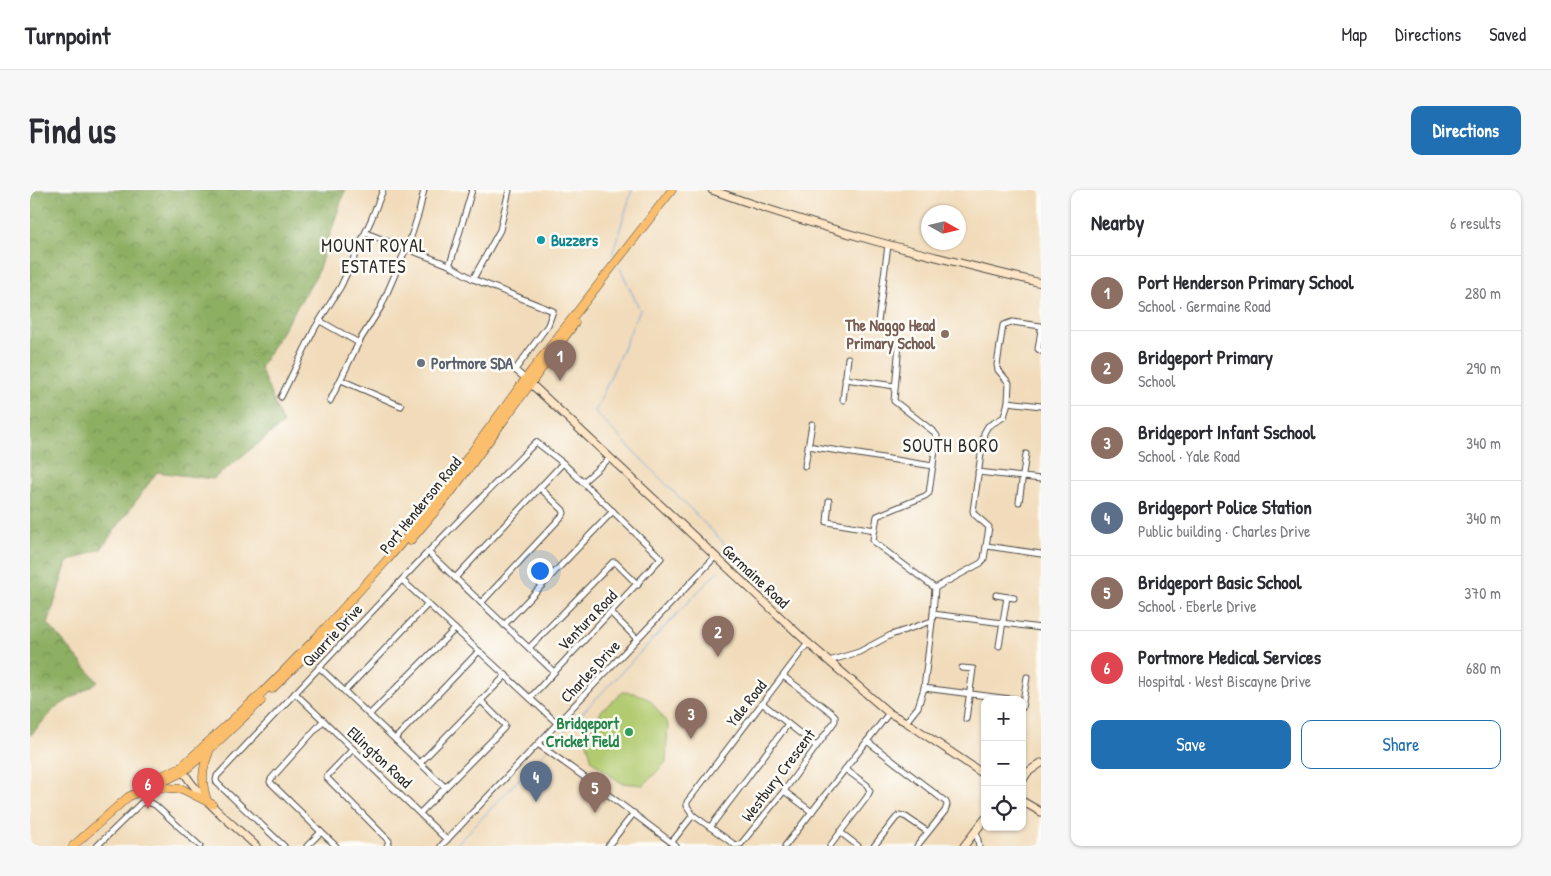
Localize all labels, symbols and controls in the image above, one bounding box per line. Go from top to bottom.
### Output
text: Turnpoint [25,19,110,51]
text: Map [1342,22,1367,47]
text: Directions [1395,22,1461,47]
text: Saved [1489,22,1526,47]
button: Directions [1411,106,1521,155]
text: Find us [30,107,116,154]
north arrow [921,205,966,250]
text: Nearby [1091,208,1144,237]
text: 6 results [1450,212,1501,234]
place label: Buzzers [551,229,599,251]
district label: MOUNT ROYAL ESTATES [321,233,427,279]
marker: Buzzers [535,234,547,246]
text: Port Henderson Primary School [1138,269,1354,295]
text: 1 [1104,282,1110,304]
text: 280 m [1465,282,1501,304]
text: School · Germaine Road [1138,295,1270,317]
place label: The Naggo Head Primary School [844,314,936,355]
marker: The Naggo Head Primary School [939,328,951,340]
pin: 1 [544,340,576,381]
text: Bridgeport Primary [1138,344,1273,370]
place label: Portmore SDA [431,352,513,374]
marker: Portmore SDA [415,357,427,369]
text: 2 [1103,357,1111,379]
text: 290 m [1466,357,1501,379]
text: School [1138,370,1175,392]
text: Bridgeport Infant Sschool [1138,419,1315,445]
text: 3 [1103,432,1111,454]
text: 340 m [1466,432,1501,454]
district label: SOUTH BORO [903,433,999,458]
text: School · Yale Road [1138,445,1240,467]
street label: Port Henderson Road [374,452,466,558]
text: Bridgeport Police Station [1138,494,1312,520]
text: 4 [1104,507,1110,529]
text: 340 m [1466,507,1501,529]
text: Public building · Charles Drive [1138,520,1310,542]
street label: Germaine Road [718,539,794,613]
your location [527,558,553,584]
text: Bridgeport Basic School [1138,569,1301,595]
text: 5 [1104,582,1110,604]
text: 370 m [1464,582,1501,604]
street label: Ventura Road [552,585,622,655]
text: School · Eberle Drive [1138,595,1257,617]
street label: Quarrie Drive [297,598,367,671]
pin: 2 [702,616,734,657]
street label: Charles Drive [555,634,625,707]
text: Portmore Medical Services [1138,644,1321,670]
text: 6 [1104,657,1110,679]
text: 680 m [1466,657,1501,679]
text: Hospital · West Biscayne Drive [1138,670,1311,692]
street label: Yale Road [721,675,771,731]
map controls [981,696,1026,831]
button: + [981,696,1026,741]
pin: 3 [675,698,707,739]
place label: Bridgeport Cricket Field [546,712,620,752]
button: Save [1091,720,1291,769]
button: Share [1301,720,1501,769]
street label: Ellington Road [343,721,417,793]
street label: Westbury Crescent [736,724,820,826]
marker: Bridgeport Cricket Field [623,726,635,738]
button: − [981,741,1026,786]
pin: 4 [520,761,552,802]
pin: 6 [132,768,164,809]
pin: 5 [579,772,611,813]
button: locate [981,786,1026,831]

